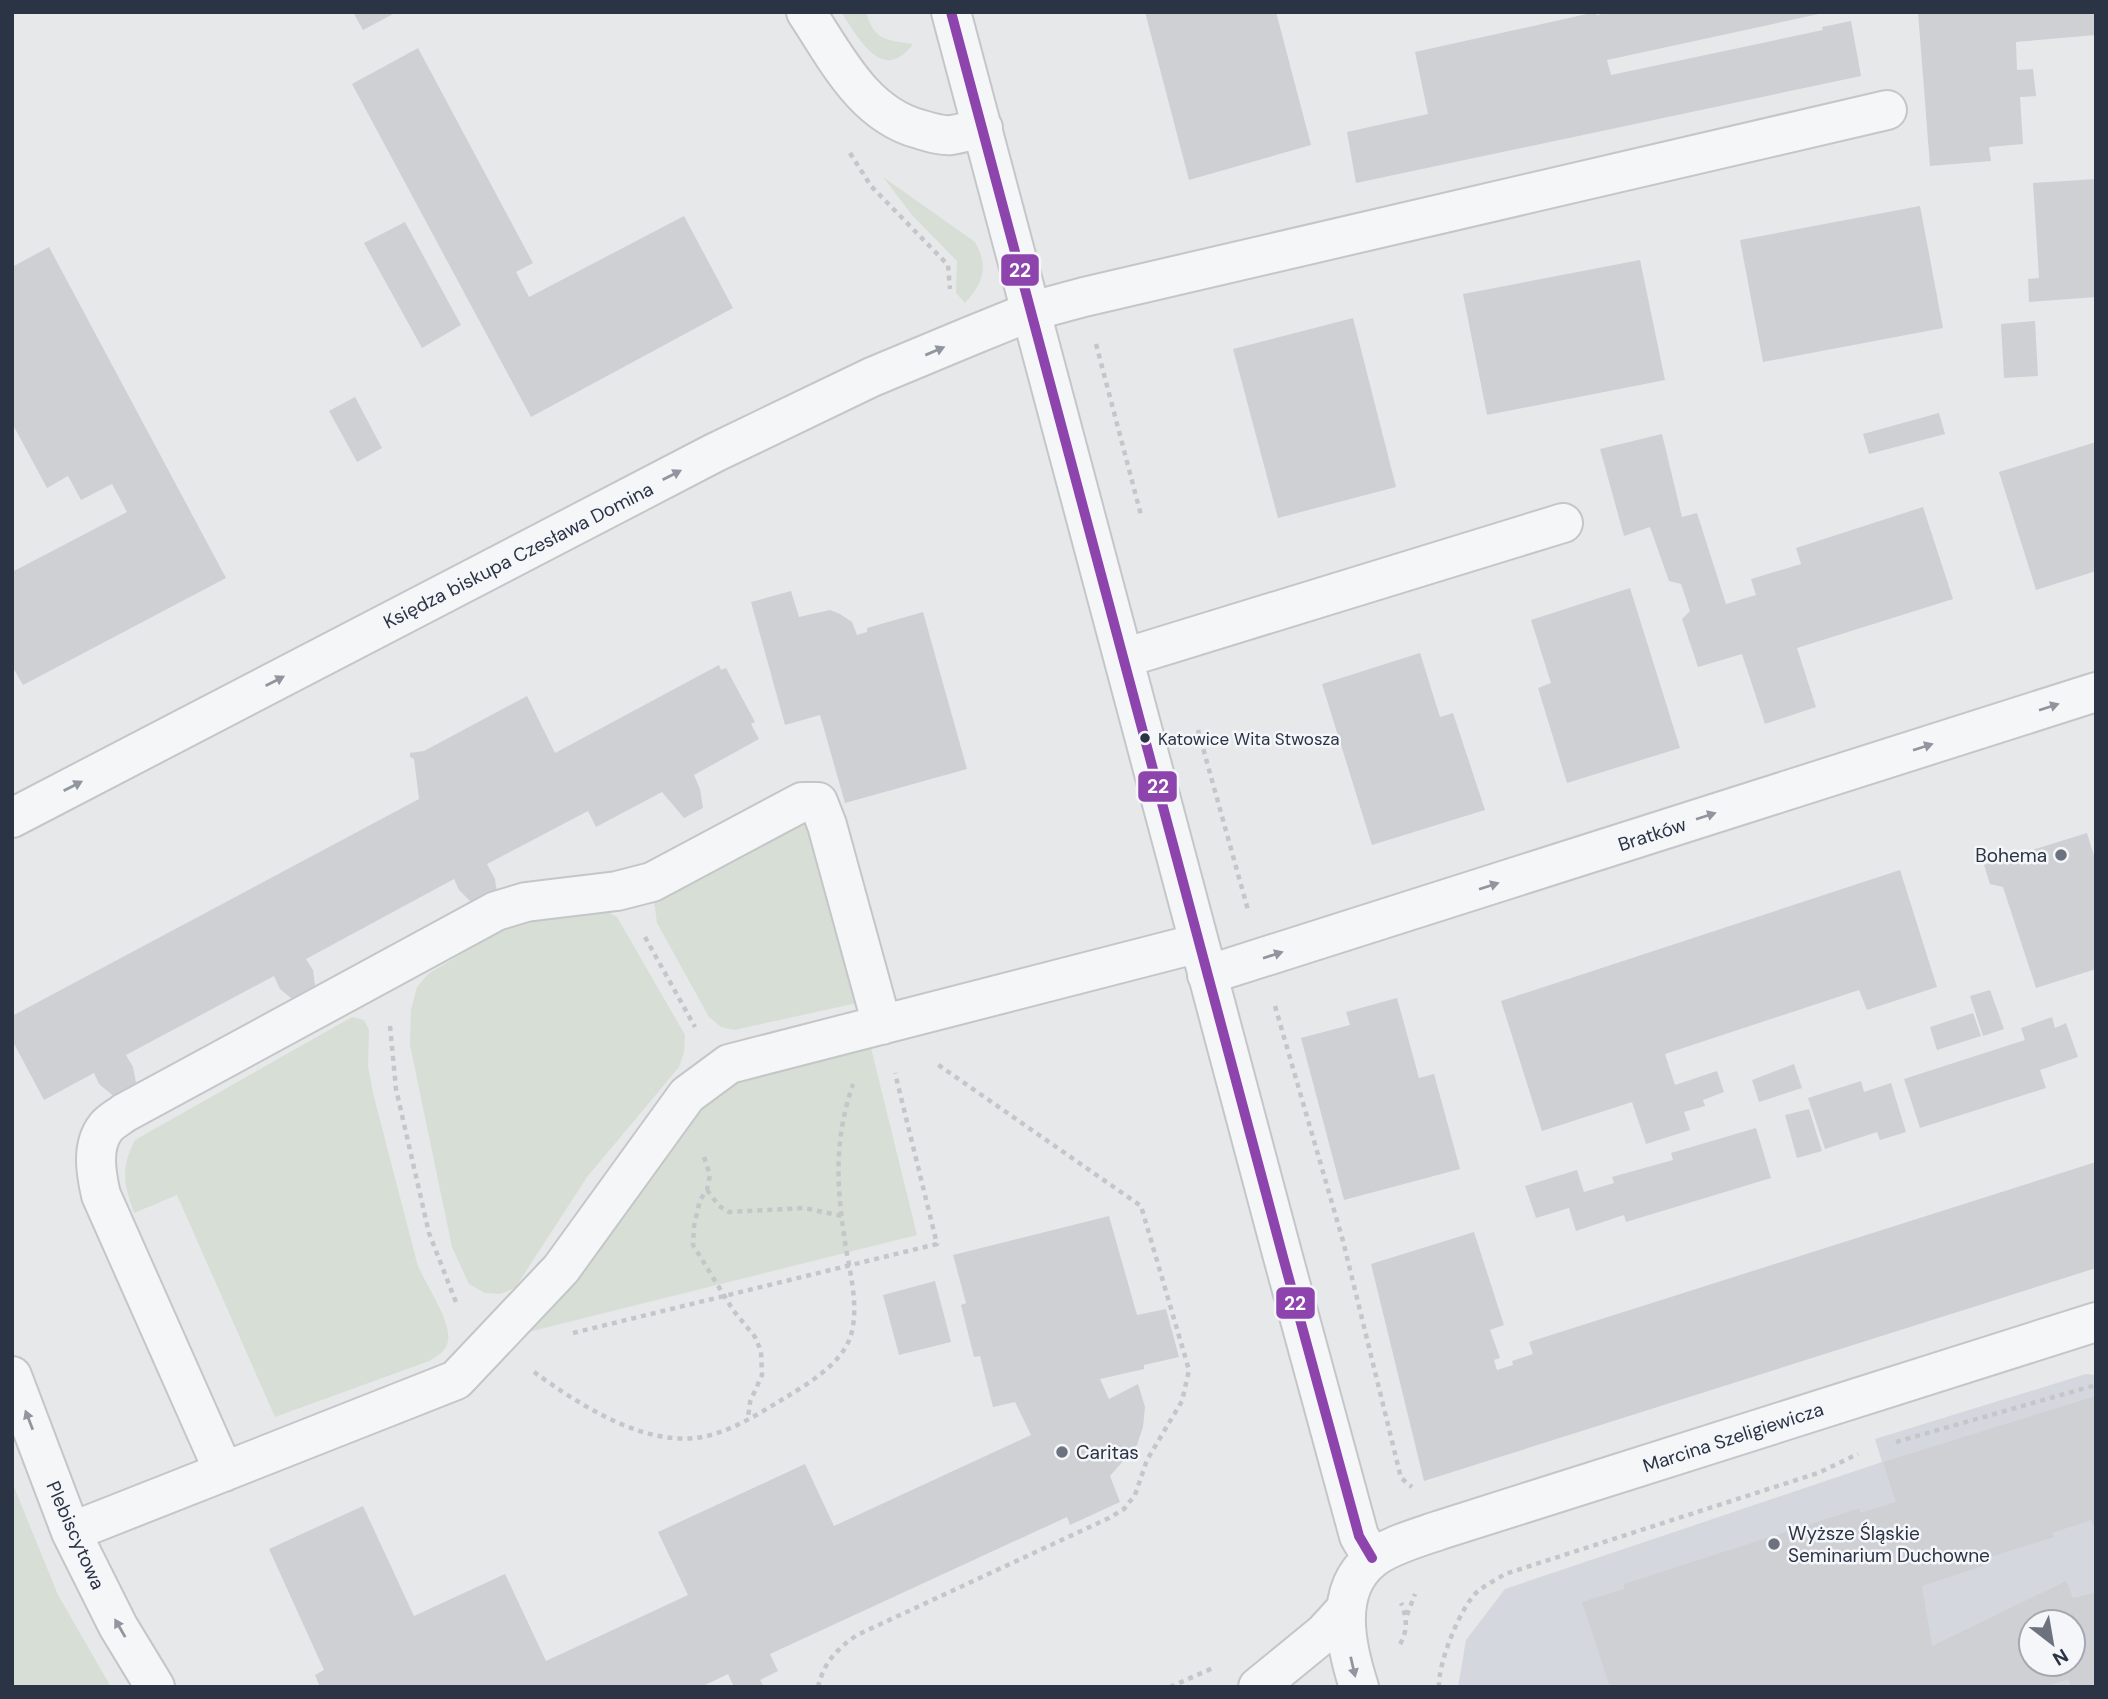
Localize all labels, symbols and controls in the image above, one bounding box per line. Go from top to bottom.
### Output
line badge: 22 [1000,253,1040,287]
text: 22 [1009,258,1031,283]
one-way arrow [924,345,945,356]
one-way arrow [662,469,682,480]
street label: Księdza biskupa Czesława Domina [379,476,657,635]
one-way arrow [265,676,285,688]
one-way arrow [2038,701,2059,711]
place label: Katowice Wita Stwosza [1158,728,1340,750]
marker: Katowice Wita Stwosza [1138,731,1152,745]
one-way arrow [1912,741,1933,752]
line badge: 22 [1137,770,1178,803]
text: 22 [1147,774,1169,799]
one-way arrow [63,781,83,792]
one-way arrow [1696,810,1717,821]
street label: Bratków [1615,812,1690,857]
place label: Bohema [1975,843,2047,868]
marker: Bohema [2053,847,2069,863]
one-way arrow [1479,880,1500,890]
one-way arrow [1262,949,1283,960]
line badge: 22 [1275,1286,1316,1320]
text: 22 [1284,1291,1306,1316]
street label: Marcina Szeligiewicza [1640,1396,1827,1478]
one-way arrow [23,1410,34,1431]
place label: Caritas [1076,1440,1139,1465]
marker: Caritas [1054,1444,1070,1460]
street label: Plebiscytowa [41,1477,111,1593]
place label: Wyższe Śląskie Seminarium Duchowne [1788,1521,1990,1568]
marker: Wyższe Śląskie Seminarium Duchowne [1766,1536,1782,1552]
north arrow [2017,1608,2087,1678]
one-way arrow [114,1619,126,1638]
text: N [2048,1643,2073,1671]
one-way arrow [1348,1656,1359,1678]

